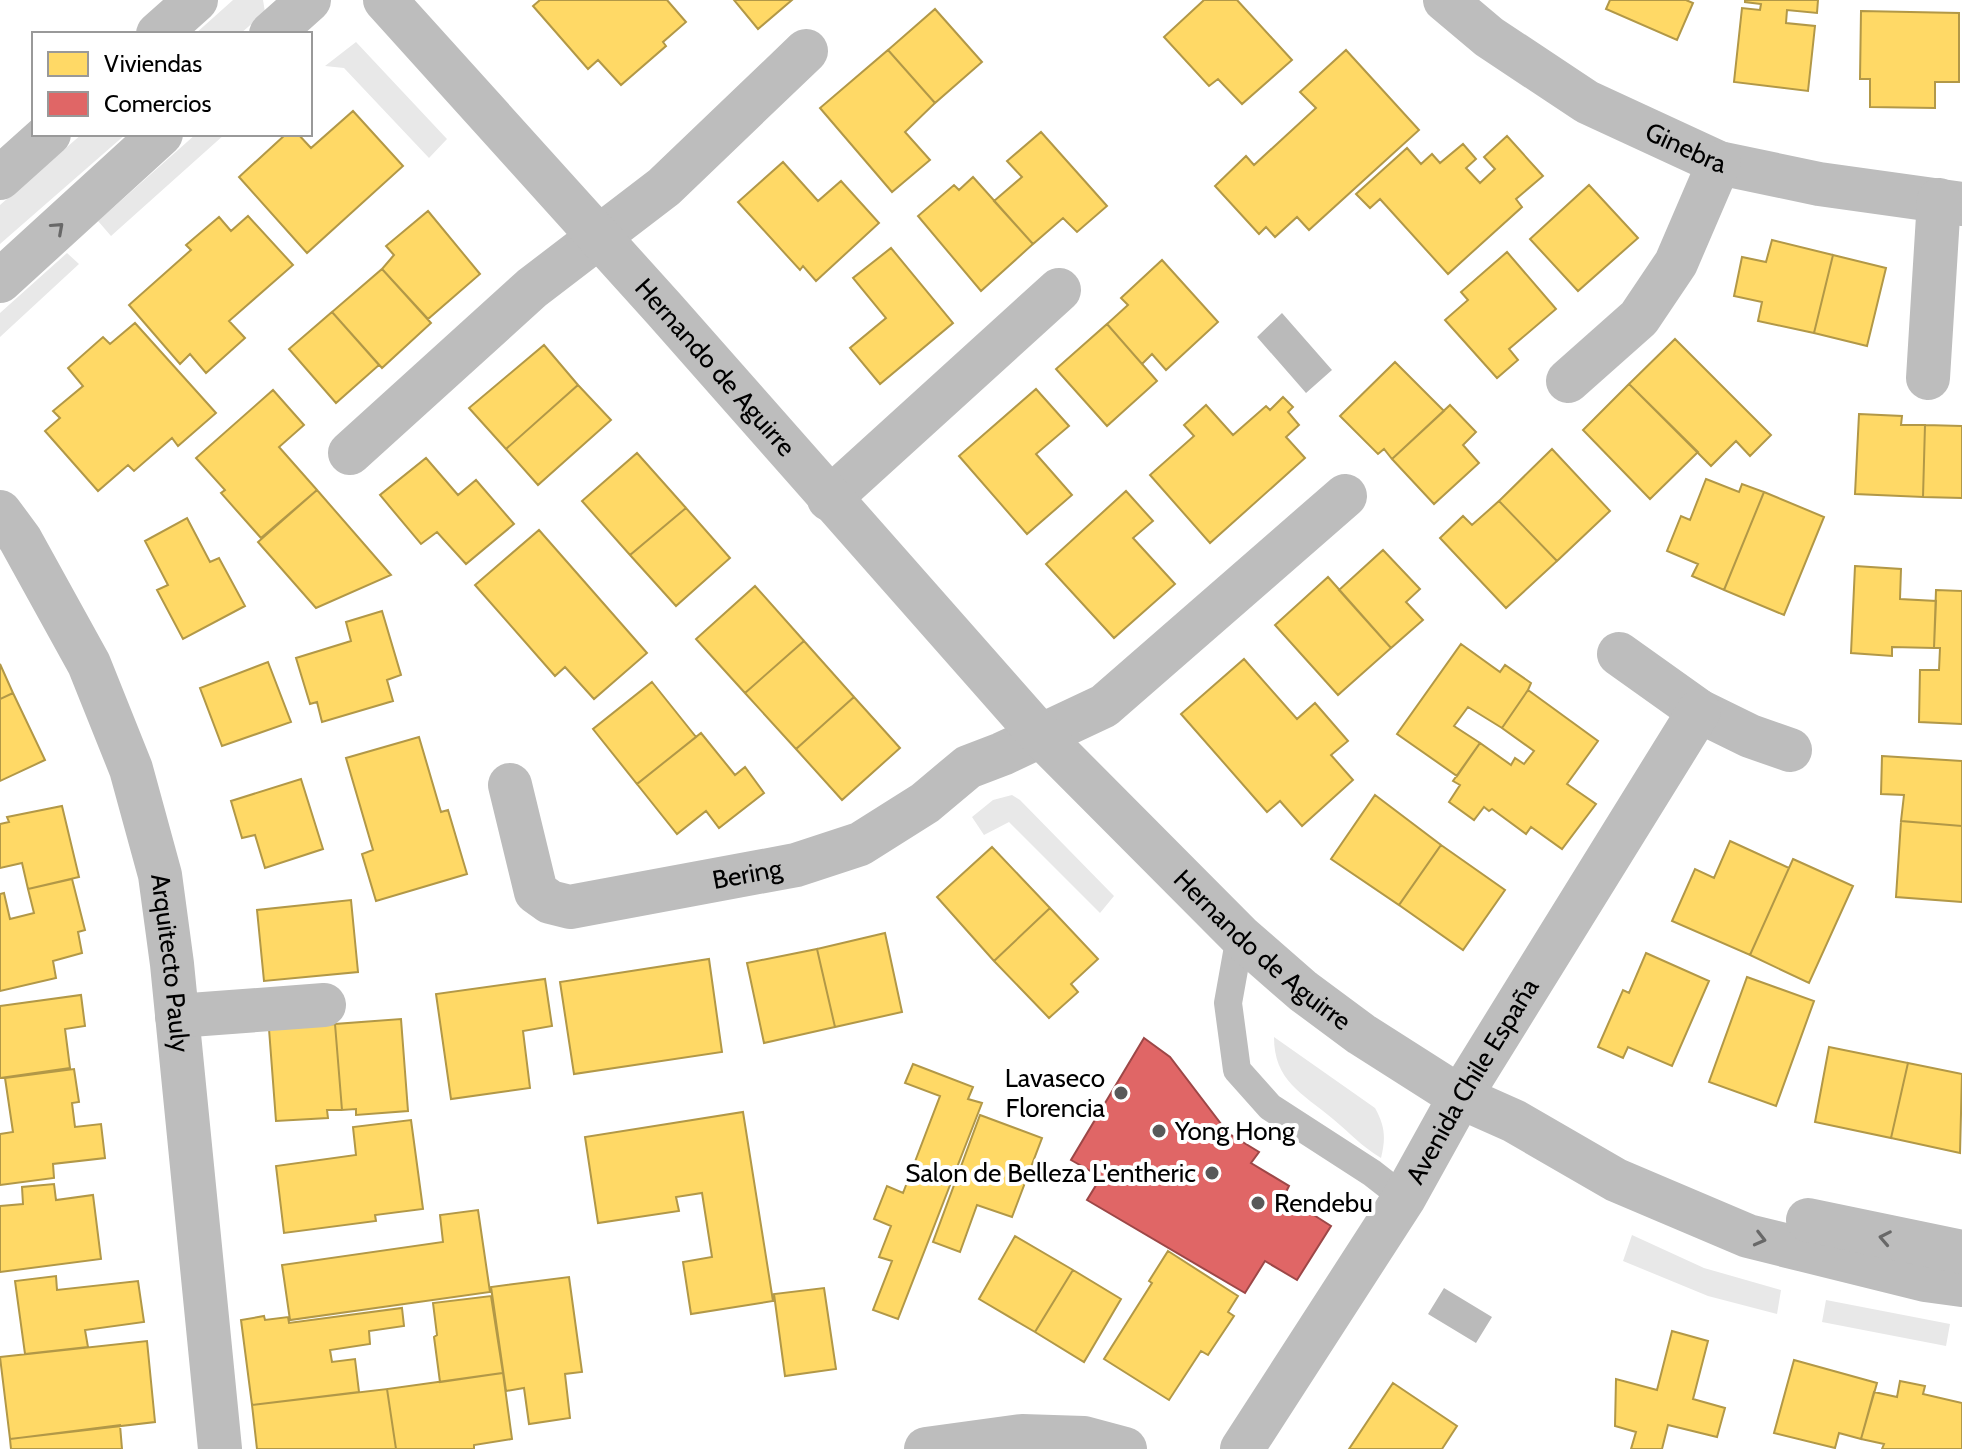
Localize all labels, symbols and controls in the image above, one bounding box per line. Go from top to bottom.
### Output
legend [32,32,312,136]
text: Viviendas [104,49,202,78]
text: Comercios [104,89,211,118]
street label: Ginebra [1640,115,1729,180]
one-way arrow [48,224,63,238]
street label: Hernando de Aguirre [628,272,802,463]
street label: Bering [710,852,785,896]
street label: Hernando de Aguirre [1167,863,1357,1037]
street label: Arquitecto Pauly [144,872,197,1054]
street label: Avenida Chile España [1399,972,1546,1190]
place label: Lavaseco Florencia [1005,1062,1106,1124]
marker: Lavaseco Florencia [1112,1084,1130,1102]
place label: Yong Hong [1174,1115,1296,1147]
marker: Yong Hong [1150,1122,1168,1140]
place label: Salon de Belleza L'entheric [905,1157,1196,1189]
marker: Salon de Belleza L'entheric [1203,1164,1221,1182]
place label: Rendebu [1274,1187,1373,1219]
marker: Rendebu [1249,1194,1267,1212]
one-way arrow [1753,1230,1767,1247]
one-way arrow [1879,1230,1892,1247]

